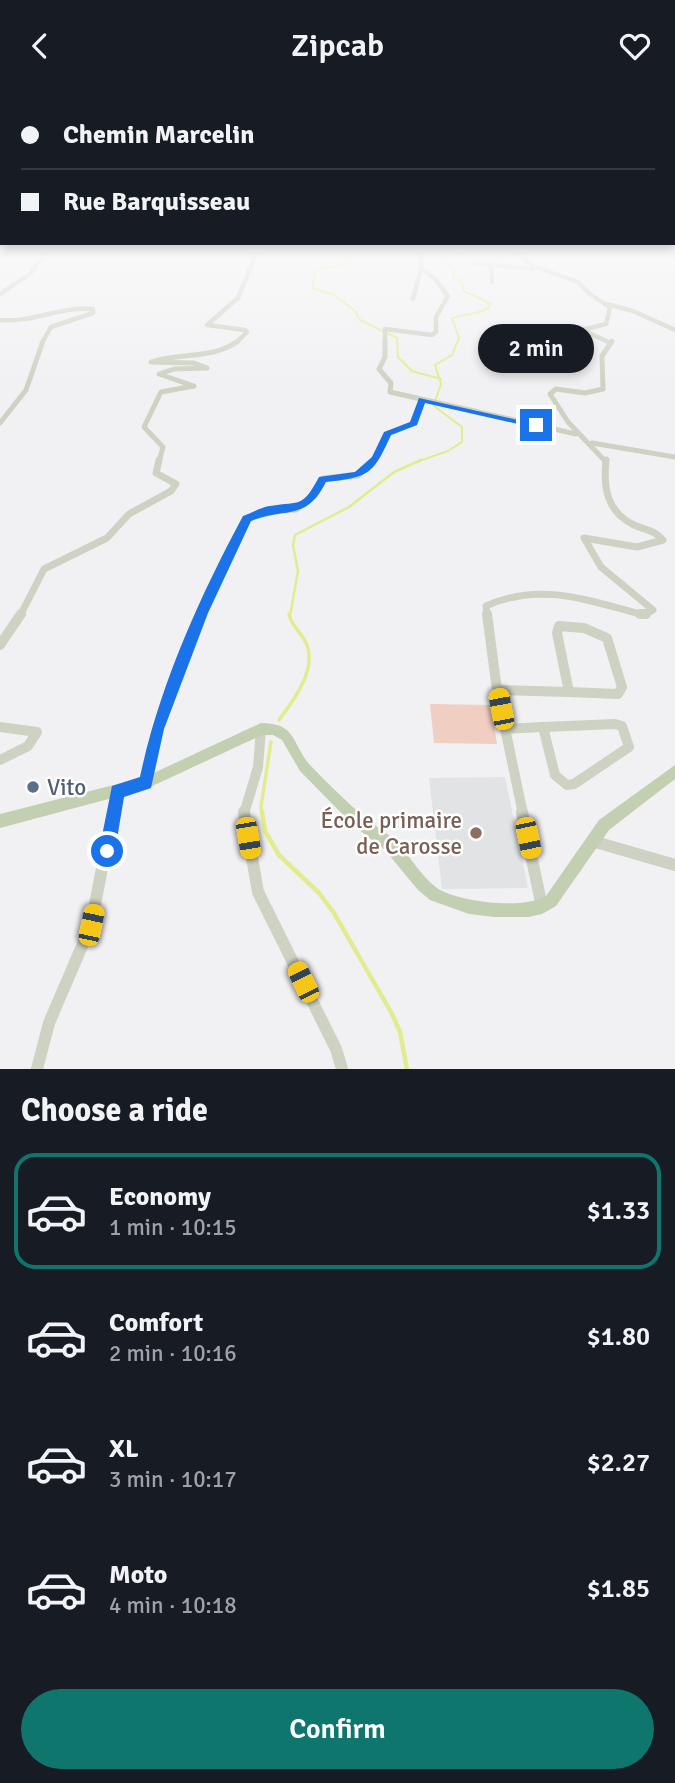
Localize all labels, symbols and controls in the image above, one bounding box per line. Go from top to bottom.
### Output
text: Zipcab [291,26,384,65]
icon: back [21,27,59,65]
icon: heart [616,27,654,65]
text: Chemin Marcelin [63,119,254,151]
text: Rue Barquisseau [63,186,250,218]
callout: 2 min [478,323,594,373]
text: 2 min [508,334,564,363]
route end [520,409,552,441]
car [487,686,516,732]
place label: Vito [47,773,86,802]
marker: Vito [25,779,41,795]
place label: École primaire de Carosse [320,806,462,861]
car [235,815,262,861]
car [514,815,543,861]
marker: École primaire de Carosse [468,825,484,841]
route start [91,835,123,867]
car [77,902,106,948]
car [285,959,322,1005]
text: Choose a ride [21,1091,208,1130]
icon: car [25,1180,88,1243]
text: Economy [109,1181,211,1213]
text: $1.33 [587,1195,650,1227]
text: 1 min · 10:15 [109,1213,237,1242]
icon: car [25,1306,88,1369]
text: Comfort [109,1307,203,1339]
text: $1.80 [587,1321,650,1353]
text: 2 min · 10:16 [109,1339,237,1368]
icon: car [25,1432,88,1495]
text: XL [109,1433,139,1465]
text: $2.27 [587,1447,650,1479]
text: 3 min · 10:17 [109,1465,237,1494]
icon: car [25,1558,88,1621]
text: Moto [109,1559,167,1591]
text: $1.85 [587,1573,650,1605]
text: 4 min · 10:18 [109,1591,237,1620]
button: Confirm [21,1689,654,1769]

